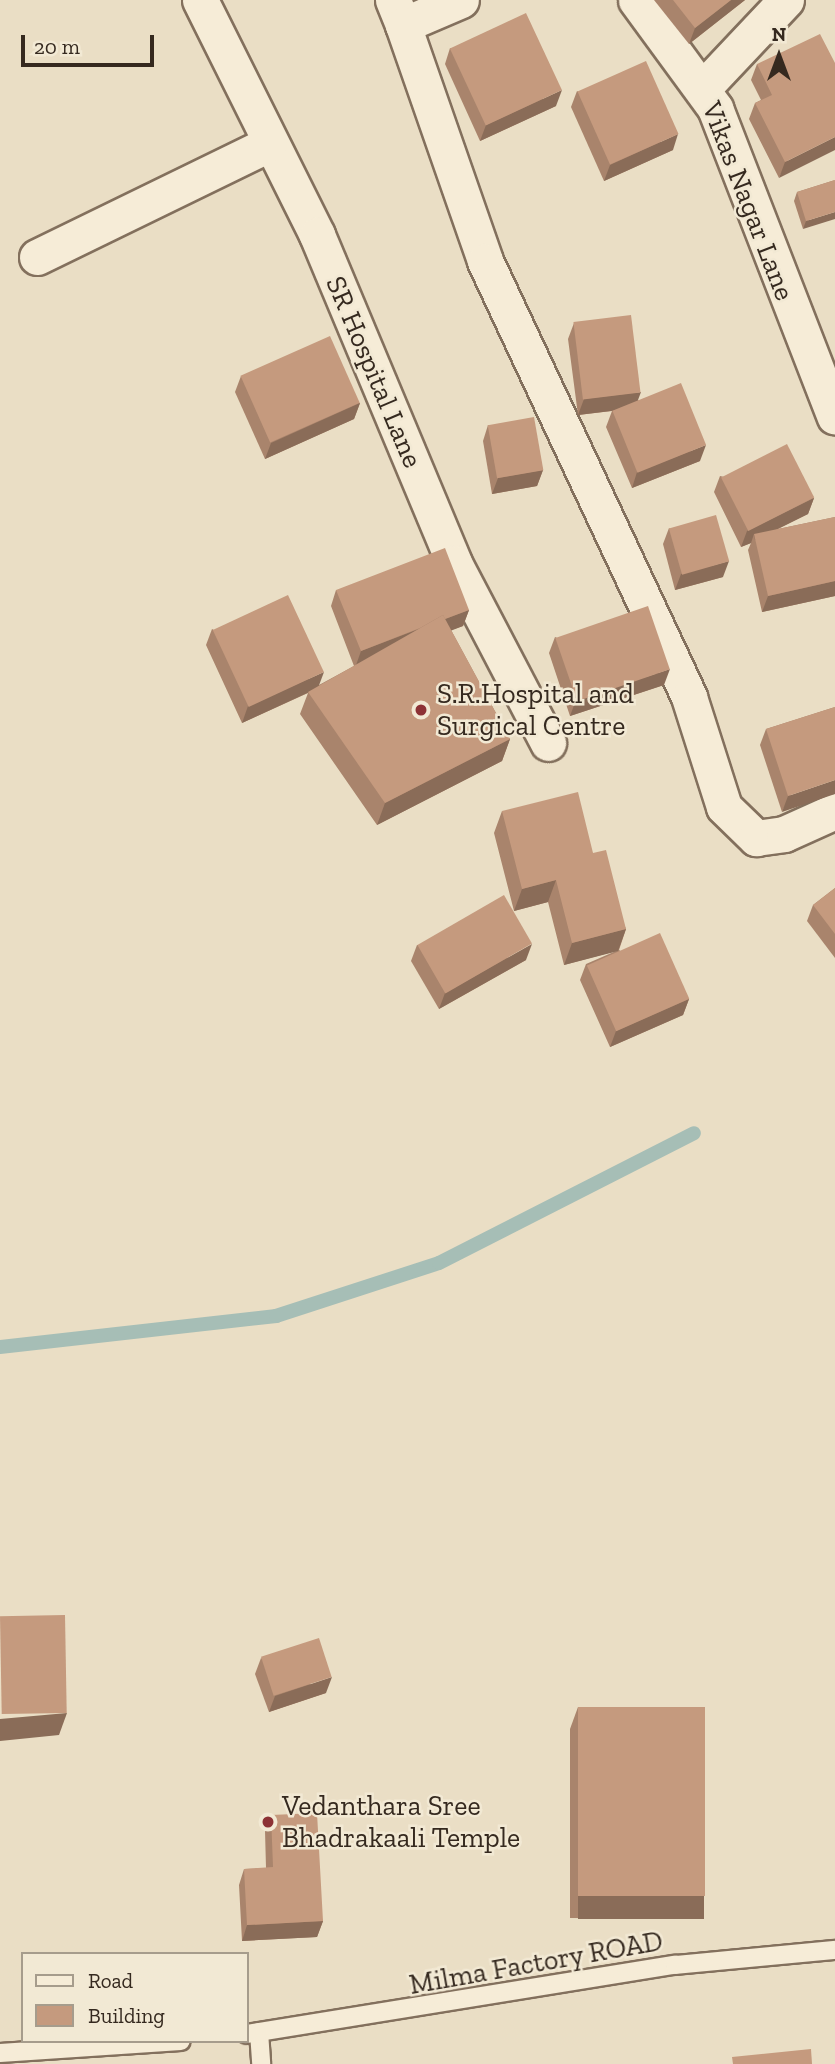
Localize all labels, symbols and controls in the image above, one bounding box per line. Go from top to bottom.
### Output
scale bar [24,21,158,65]
north arrow [744,21,814,91]
text: N [772,23,786,46]
text: 20 m [34,34,80,59]
street label: Vikas Nagar Lane [695,97,801,305]
street label: SR Hospital Lane [319,271,429,473]
place label: S.R.Hospital and Surgical Centre [437,677,634,743]
marker: S.R.Hospital and Surgical Centre [411,700,431,720]
place label: Vedanthara Sree Bhadrakaali Temple [282,1789,521,1855]
marker: Vedanthara Sree Bhadrakaali Temple [260,1814,276,1830]
street label: Milma Factory ROAD [406,1924,666,2002]
legend [21,1952,248,2043]
text: Road [88,1968,133,1993]
text: Building [88,2003,165,2028]

